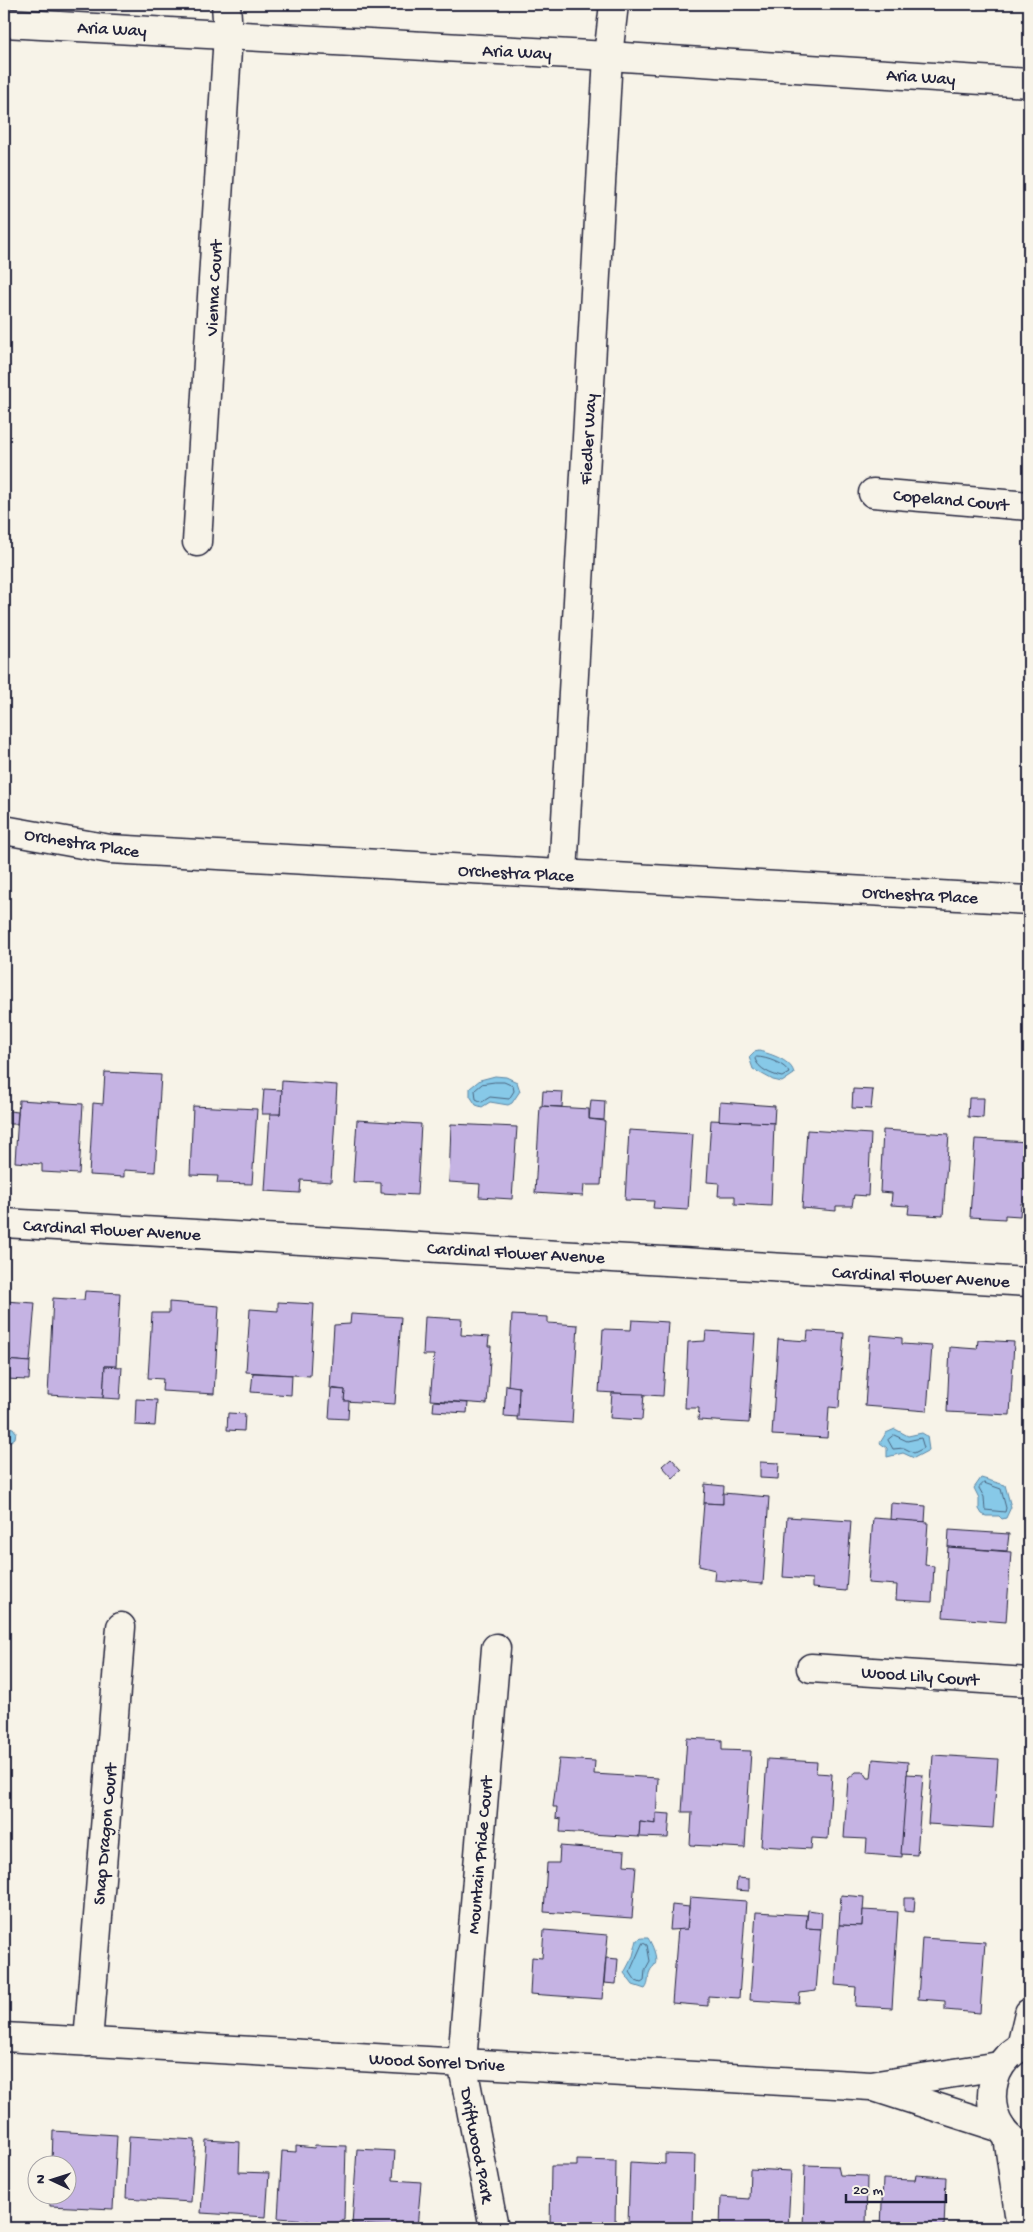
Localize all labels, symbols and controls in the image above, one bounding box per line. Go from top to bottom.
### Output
street label: Aria Way [77,18,147,43]
street label: Aria Way [482,41,552,66]
street label: Aria Way [886,66,956,91]
street label: Vienna Court [202,238,229,338]
street label: Fiedler Way [577,393,602,486]
street label: Copeland Court [892,486,1011,517]
street label: Orchestra Place [23,825,141,864]
street label: Orchestra Place [457,861,575,888]
street label: Orchestra Place [861,883,979,910]
street label: Cardinal Flower Avenue [23,1216,202,1247]
street label: Cardinal Flower Avenue [427,1239,606,1270]
street label: Cardinal Flower Avenue [832,1263,1011,1294]
street label: Wood Lily Court [860,1663,981,1692]
street label: Snap Dragon Court [90,1761,123,1906]
street label: Mountain Pride Court [464,1774,499,1935]
street label: Wood Sorrel Drive [368,2049,506,2078]
street label: Driftwood Park [454,2085,497,2207]
north arrow [28,2154,78,2204]
scale bar [846,2172,946,2204]
text: N [33,2174,50,2184]
text: 20 m [853,2182,883,2200]

